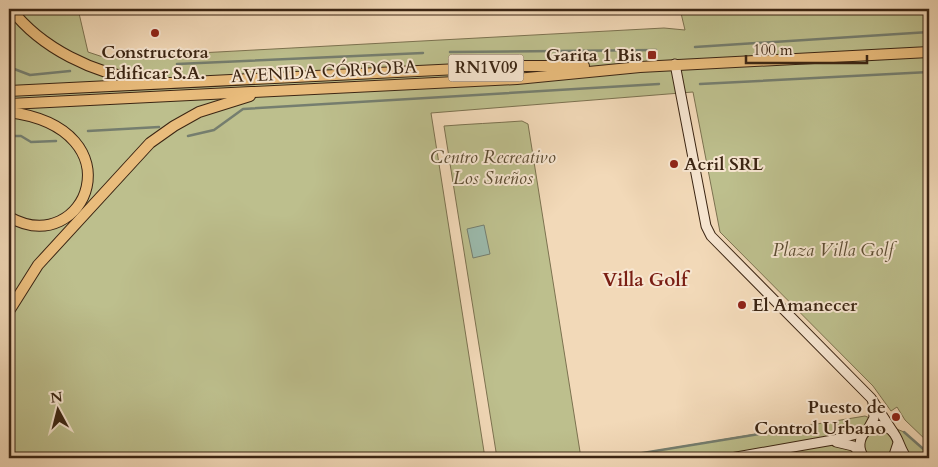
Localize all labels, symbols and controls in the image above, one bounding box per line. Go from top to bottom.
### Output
marker: Constructora Edificar S.A. [149,27,161,39]
scale bar [746,32,867,64]
place label: Constructora Edificar S.A. [101,40,209,86]
text: 100 m [753,40,793,60]
place label: Garita 1 Bis [546,43,642,68]
marker: Garita 1 Bis [646,49,658,61]
road number: RN1V09 [448,54,524,82]
street label: AVENIDA CÓRDOBA [230,55,418,89]
park label: Centro Recreativo Los Sueños [430,145,556,191]
place label: Acril SRL [684,152,764,177]
marker: Acril SRL [668,158,680,170]
park label: Plaza Villa Golf [772,238,897,263]
district label: Villa Golf [603,267,691,293]
place label: El Amanecer [752,293,858,318]
marker: El Amanecer [736,299,748,311]
north arrow [32,384,82,434]
text: N [49,387,64,408]
place label: Puesto de Control Urbano [754,395,886,441]
marker: Puesto de Control Urbano [890,411,902,423]

